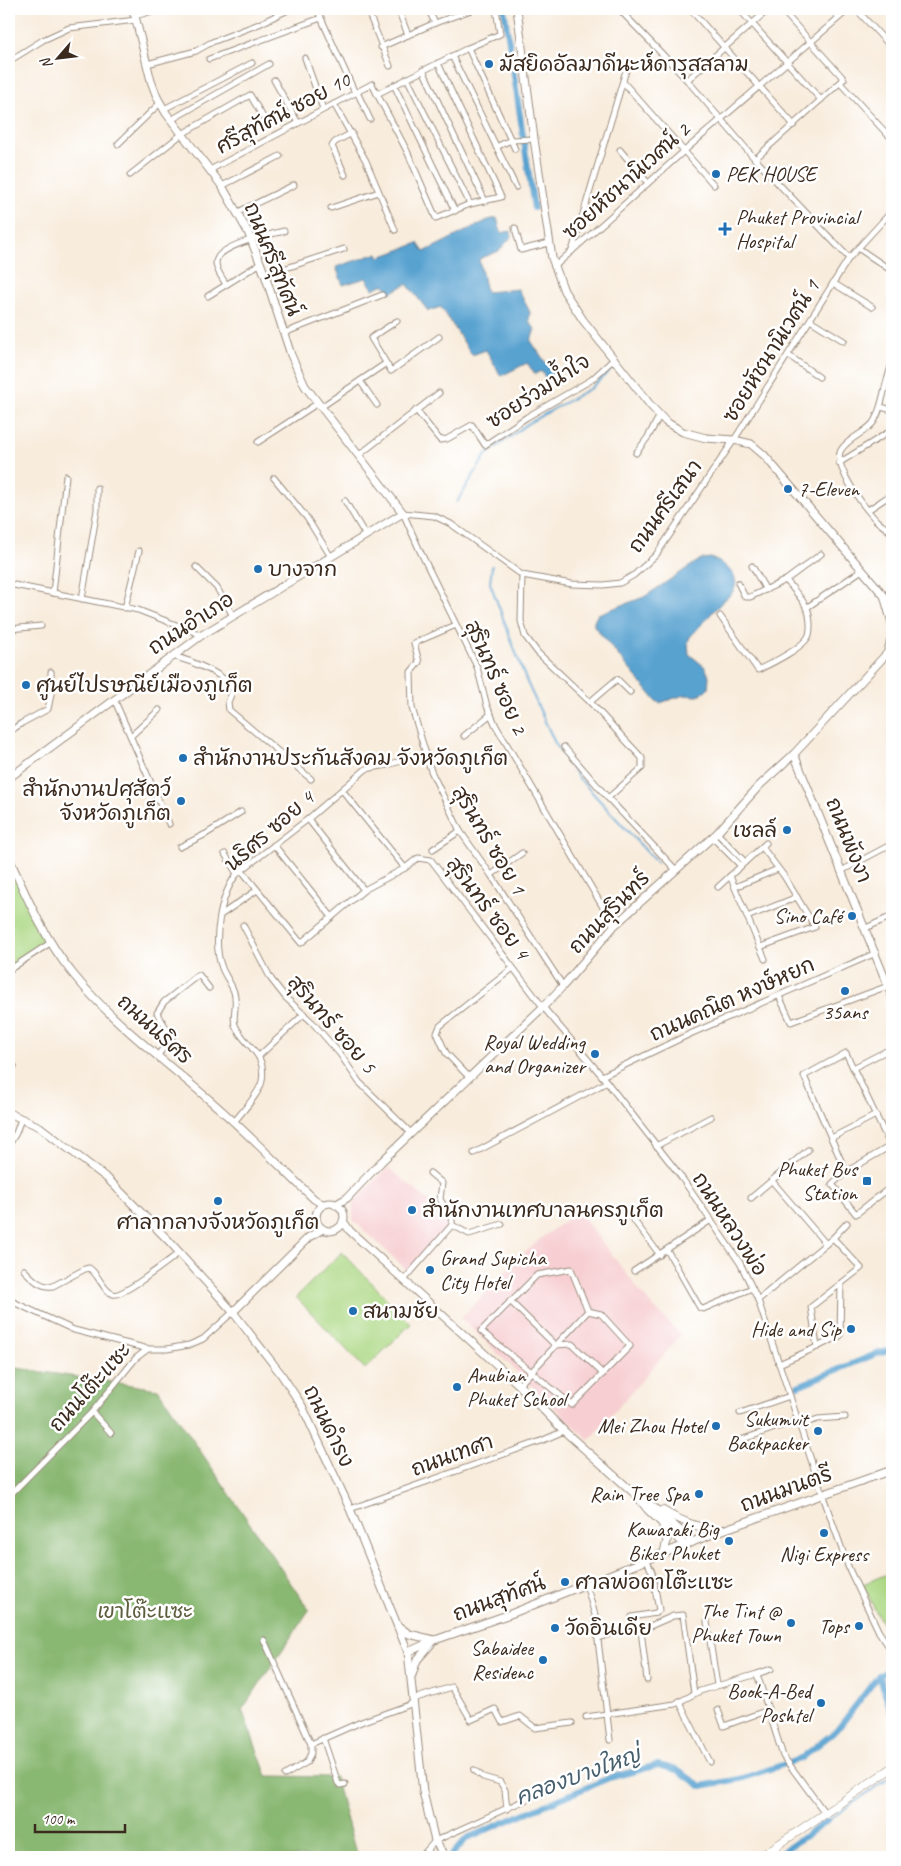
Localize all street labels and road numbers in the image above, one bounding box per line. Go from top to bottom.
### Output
street label: ศรีสุทัศน์ ซอย 10 [212,66,357,162]
street label: ซอยหัชนานิเวศน์ 2 [557,116,696,245]
street label: ถนนศรีสุทัศน์ [236,198,308,321]
street label: ซอยหัชนานิเวศน์ 1 [717,274,826,427]
street label: ซอยร่วมน้ำใจ [478,343,595,434]
street label: ถนนศรีเสนา [622,454,708,558]
street label: ถนนอำเภอ [143,586,239,660]
street label: สุรินทร์ ซอย 2 [457,616,533,741]
street label: สุรินทร์ ซอย 1 [444,781,532,902]
street label: นริศร ซอย 4 [219,783,321,877]
street label: ถนนพังงา [820,794,878,886]
street label: สุรินทร์ ซอย 4 [439,852,537,968]
street label: ถนนสุรินทร์ [563,865,657,961]
street label: ถนนคณิต หงษ์หยก [645,951,819,1047]
street label: สุรินทร์ ซอย 5 [280,969,383,1082]
street label: ถนนนริศร [112,988,198,1070]
street label: ถนนหลวงพ่อ [687,1167,773,1281]
street label: ถนนโต๊ะแซะ [43,1337,137,1437]
street label: ถนนดำรง [298,1381,360,1471]
street label: ถนนเทศา [407,1428,497,1482]
street label: ถนนมนตรี [737,1460,835,1518]
street label: ถนนสุทัศน์ [449,1569,550,1630]

